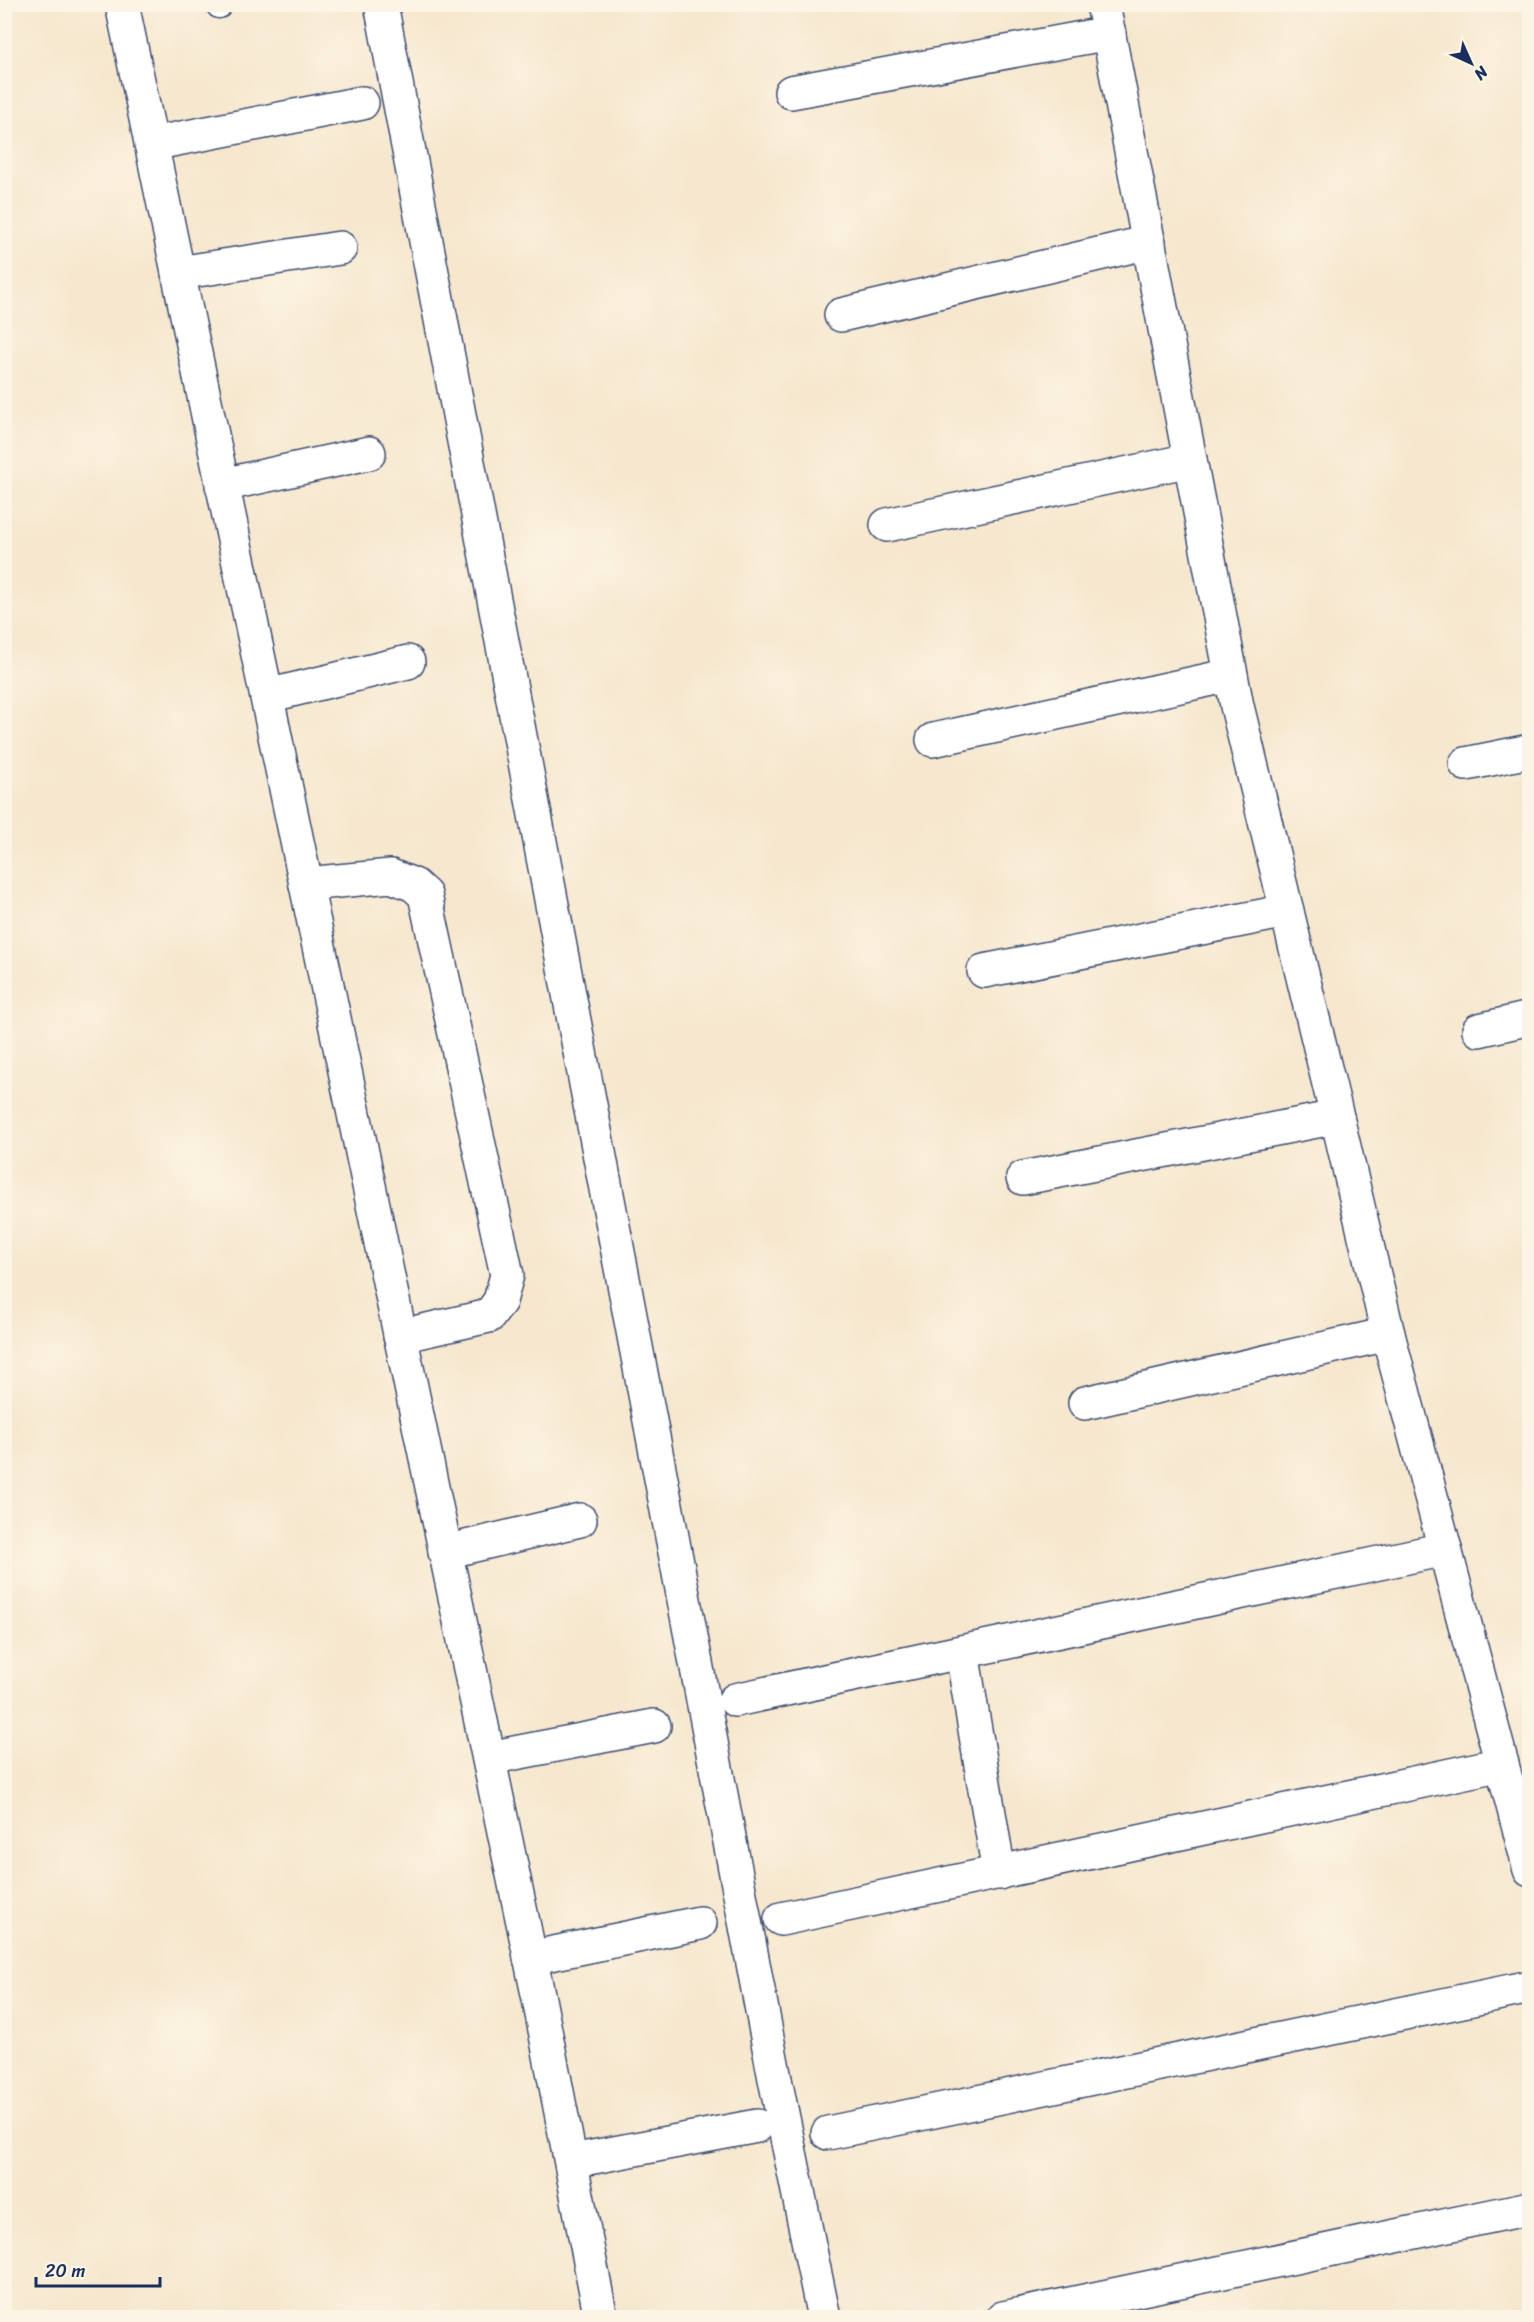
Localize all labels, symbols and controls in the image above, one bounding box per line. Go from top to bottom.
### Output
north arrow [1441,33,1501,93]
text: N [1466,58,1496,88]
scale bar [36,2250,160,2288]
text: 20 m [45,2255,85,2287]

